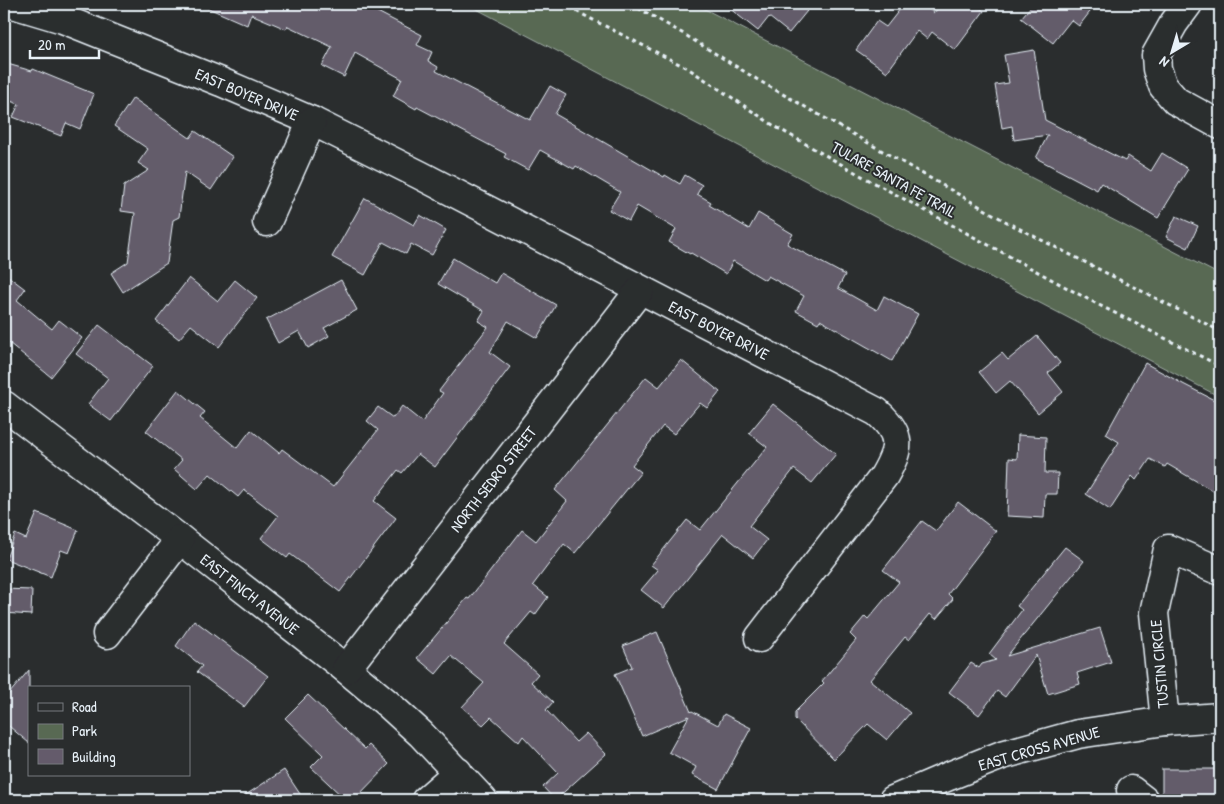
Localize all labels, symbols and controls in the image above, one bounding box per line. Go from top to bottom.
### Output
scale bar [30,28,99,60]
north arrow [1146,28,1196,78]
text: 20 m [38,34,65,55]
text: N [1154,53,1172,72]
street label: EAST BOYER DRIVE [192,62,302,126]
street label: TULARE SANTA FE TRAIL [828,136,960,223]
street label: EAST BOYER DRIVE [665,295,773,365]
street label: NORTH SEDRO STREET [445,421,542,537]
street label: EAST FINCH AVENUE [196,548,304,640]
street label: TUSTIN CIRCLE [1144,619,1174,709]
legend [28,686,190,776]
text: Road [72,696,97,717]
text: Park [72,720,97,741]
street label: EAST CROSS AVENUE [976,720,1102,776]
text: Building [72,746,116,767]

